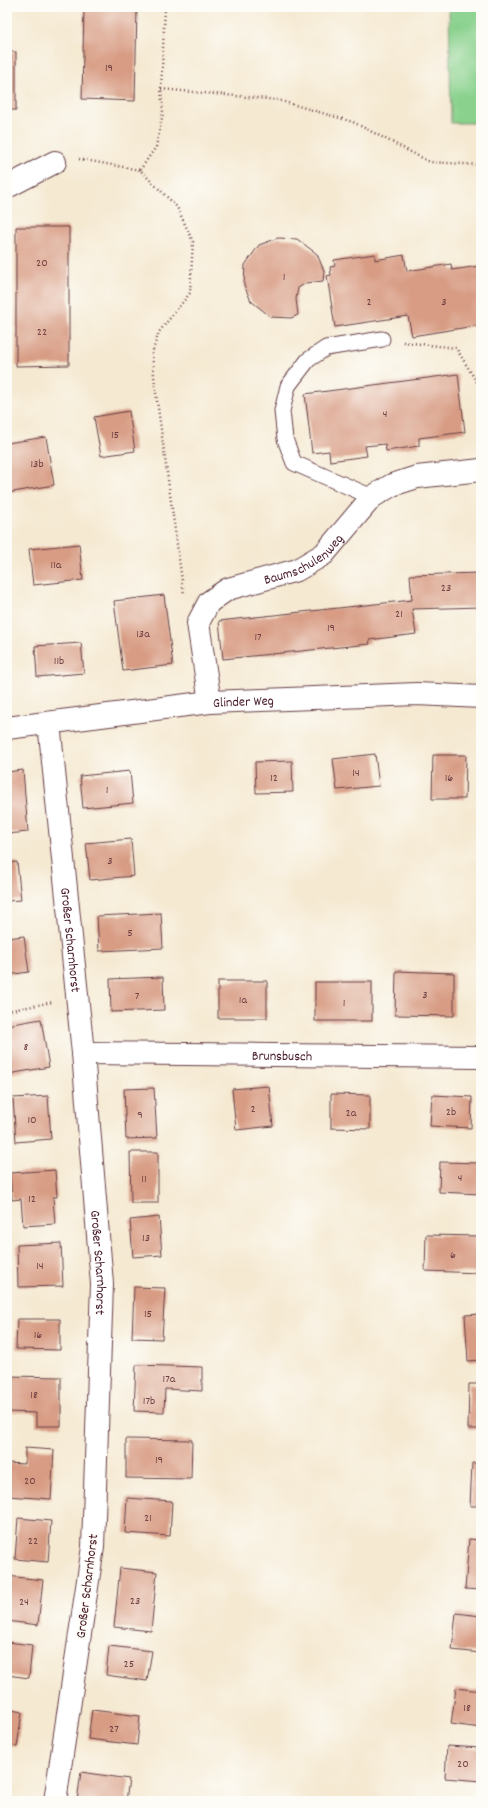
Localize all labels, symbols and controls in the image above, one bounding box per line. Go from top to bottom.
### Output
house number: 19 [105,60,113,77]
house number: 20 [36,255,48,272]
house number: 1 [283,269,285,286]
house number: 2 [366,294,372,311]
house number: 3 [441,294,447,311]
house number: 22 [37,324,47,341]
house number: 4 [383,406,388,423]
house number: 15 [111,427,119,444]
house number: 13b [30,456,44,473]
street label: Baumschulenweg [262,530,349,591]
house number: 11a [51,557,62,574]
house number: 23 [441,580,451,597]
house number: 21 [395,606,403,623]
house number: 19 [327,620,335,637]
house number: 13a [136,626,150,643]
house number: 17 [254,629,262,646]
house number: 11b [54,653,64,670]
street label: Glinder Weg [213,692,274,714]
house number: 14 [352,765,360,782]
house number: 12 [270,770,278,787]
house number: 16 [445,770,453,787]
house number: 1 [106,782,108,799]
house number: 3 [107,853,113,870]
street label: Großer Scharnhorst [54,887,85,993]
house number: 5 [127,925,133,942]
house number: 3 [422,987,428,1004]
house number: 7 [135,988,140,1005]
house number: 1a [239,992,247,1009]
house number: 1 [343,995,345,1012]
house number: 8 [24,1039,29,1056]
street label: Brunsbusch [252,1047,312,1067]
house number: 2 [250,1101,256,1118]
house number: 2b [446,1104,456,1121]
house number: 2a [346,1105,357,1122]
house number: 9 [137,1107,143,1124]
house number: 10 [27,1112,37,1129]
house number: 4 [458,1170,463,1187]
house number: 11 [141,1171,147,1188]
house number: 12 [28,1191,36,1208]
street label: Großer Scharnhorst [84,1209,110,1315]
house number: 13 [142,1230,150,1247]
house number: 6 [450,1247,456,1264]
house number: 14 [36,1258,44,1275]
house number: 15 [144,1306,152,1323]
house number: 16 [34,1327,42,1344]
house number: 17a [163,1371,176,1388]
house number: 18 [30,1387,38,1404]
house number: 17b [143,1393,155,1410]
house number: 19 [155,1452,163,1469]
house number: 20 [24,1473,36,1490]
house number: 21 [144,1510,152,1527]
house number: 22 [28,1533,38,1550]
street label: Großer Scharnhorst [72,1533,104,1640]
house number: 23 [130,1593,140,1610]
house number: 24 [19,1594,29,1611]
house number: 25 [124,1656,134,1673]
house number: 18 [463,1700,471,1717]
house number: 27 [109,1721,119,1738]
house number: 20 [457,1756,469,1773]

